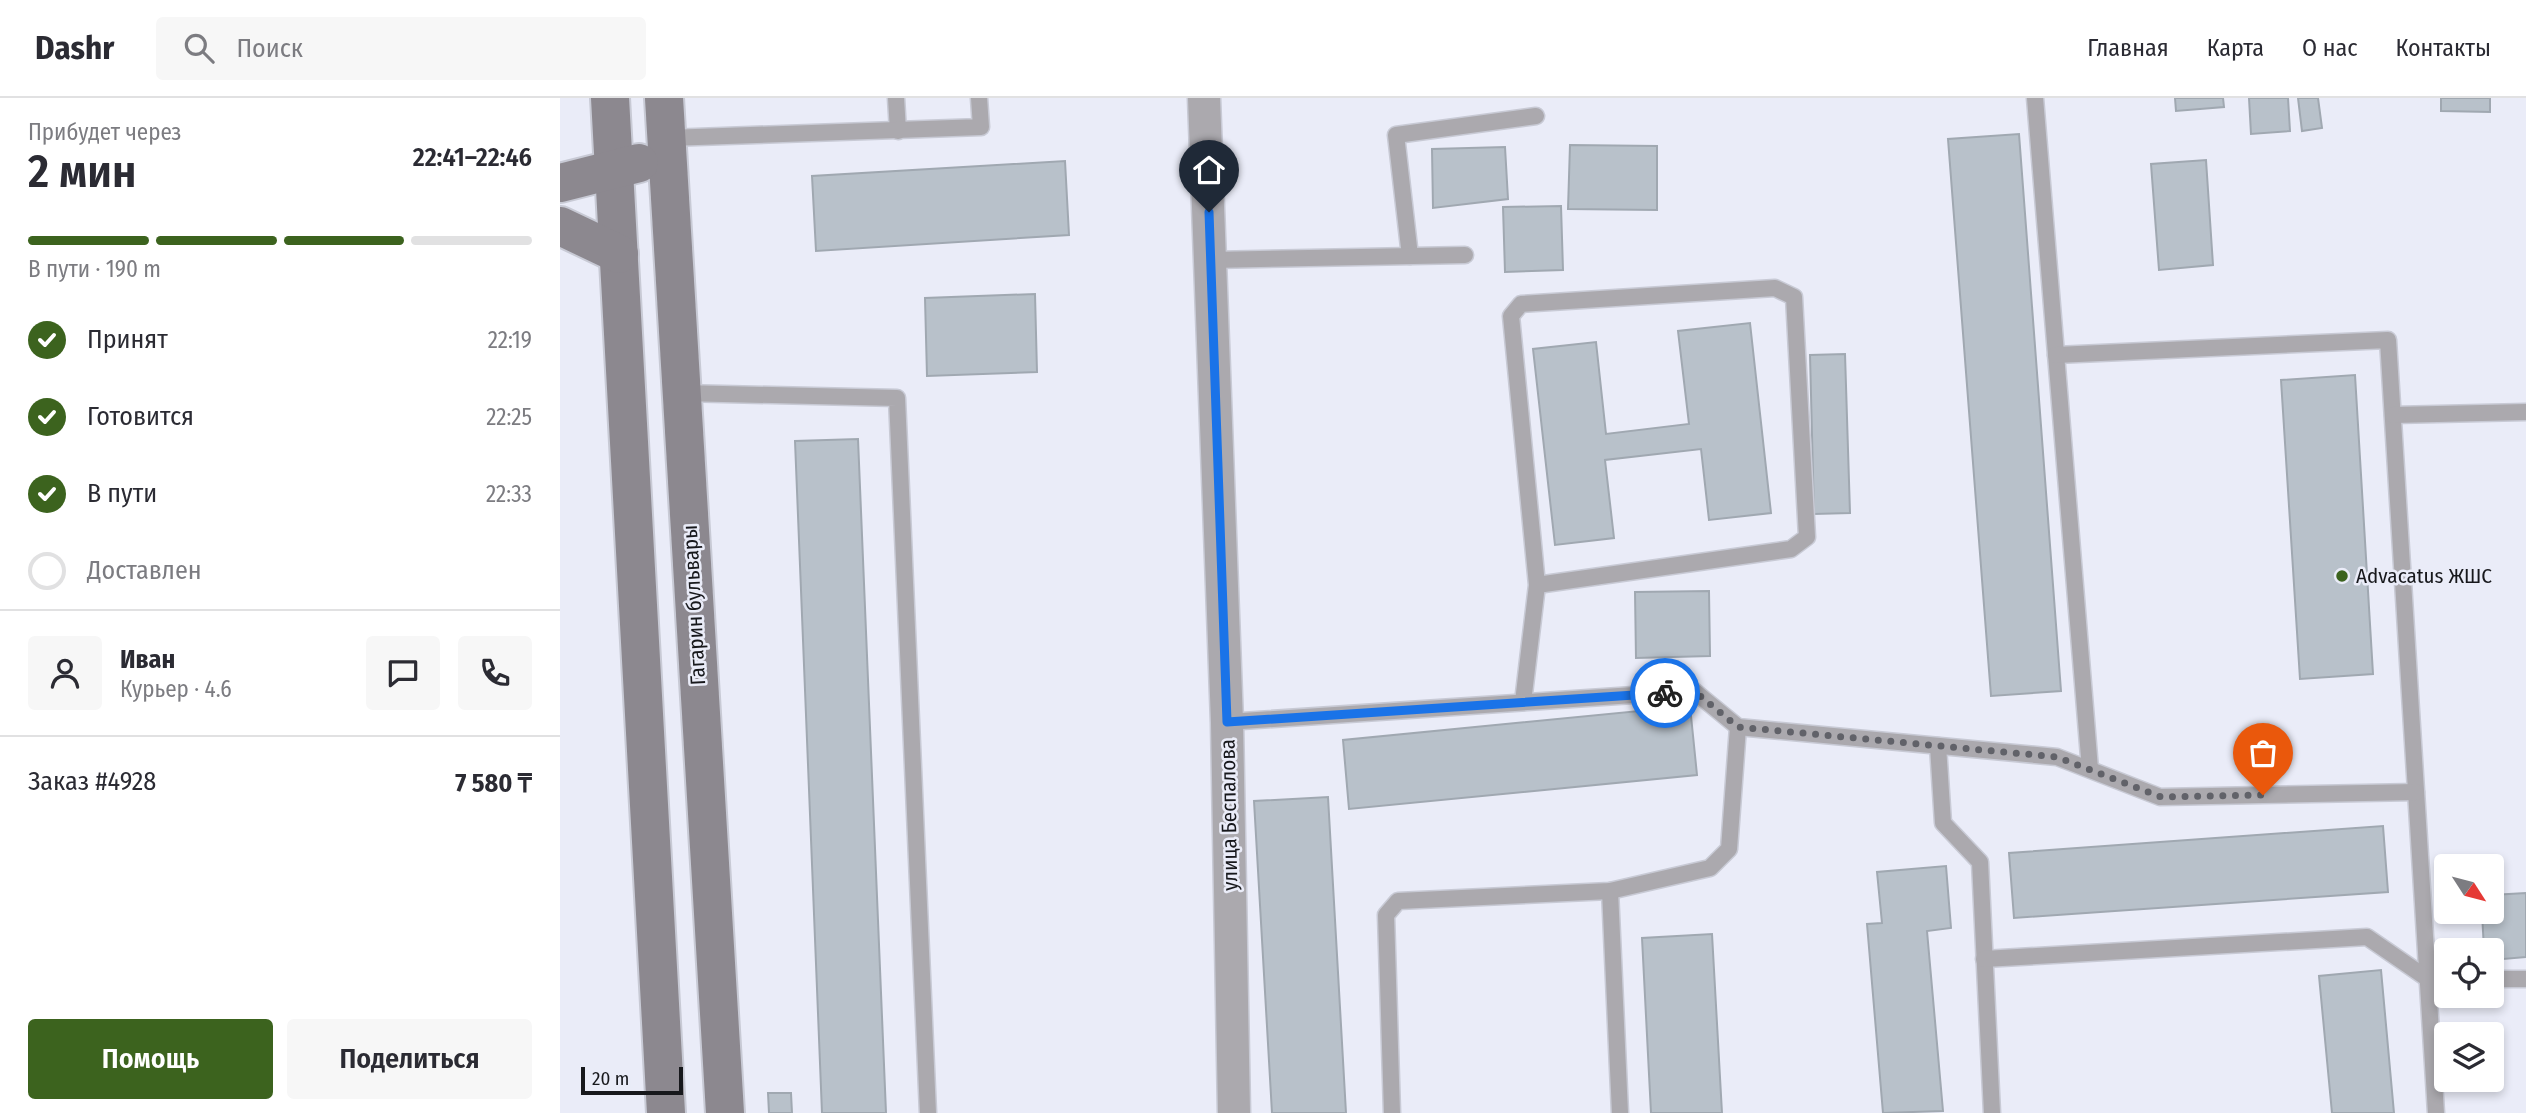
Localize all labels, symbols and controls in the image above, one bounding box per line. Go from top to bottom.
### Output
search box [156,17,646,80]
text: Dashr [35,28,114,68]
icon: search [180,29,218,67]
text: Поиск [236,33,303,64]
text: Главная [2087,34,2169,62]
text: Карта [2207,34,2264,62]
text: О нас [2302,34,2357,62]
text: Контакты [2395,34,2491,62]
text: Прибудет через [28,118,181,146]
pin [1179,140,1239,212]
text: 22:41–22:46 [413,142,532,173]
text: 2 мин [28,144,136,199]
icon: home [1190,151,1228,189]
text: В пути · 190 m [28,255,161,283]
icon: check [28,321,66,359]
text: Принят [87,324,168,355]
text: 22:19 [488,326,532,354]
icon: check [28,398,66,436]
text: Готовится [87,401,194,432]
text: 22:25 [486,403,532,431]
icon: check [28,475,66,513]
text: В пути [87,478,157,509]
text: 22:33 [486,480,532,508]
street label: Гагарин бульвары [677,524,711,686]
text: Доставлен [87,555,202,586]
place label: Advacatus ЖШС [2356,563,2492,589]
marker: Advacatus ЖШС [2334,568,2350,584]
button: person [28,636,102,710]
button: chat [366,636,440,710]
button: phone [458,636,532,710]
text: Иван [120,644,175,675]
courier [1630,658,1700,728]
icon: bike [1646,674,1684,712]
text: Курьер · 4.6 [120,675,232,703]
pin [2233,723,2293,795]
icon: bag [2244,734,2282,772]
street label: улица Беспалова [1215,739,1243,891]
text: Заказ #4928 [28,766,156,797]
text: 7 580 ₸ [455,768,532,799]
north arrow [2434,854,2504,924]
map controls [2434,854,2504,1092]
button: locate [2434,938,2504,1008]
button: Помощь [28,1019,273,1099]
button: Поделиться [287,1019,532,1099]
button: layers [2434,1022,2504,1092]
scale bar [581,1064,682,1096]
text: 20 m [592,1067,629,1090]

